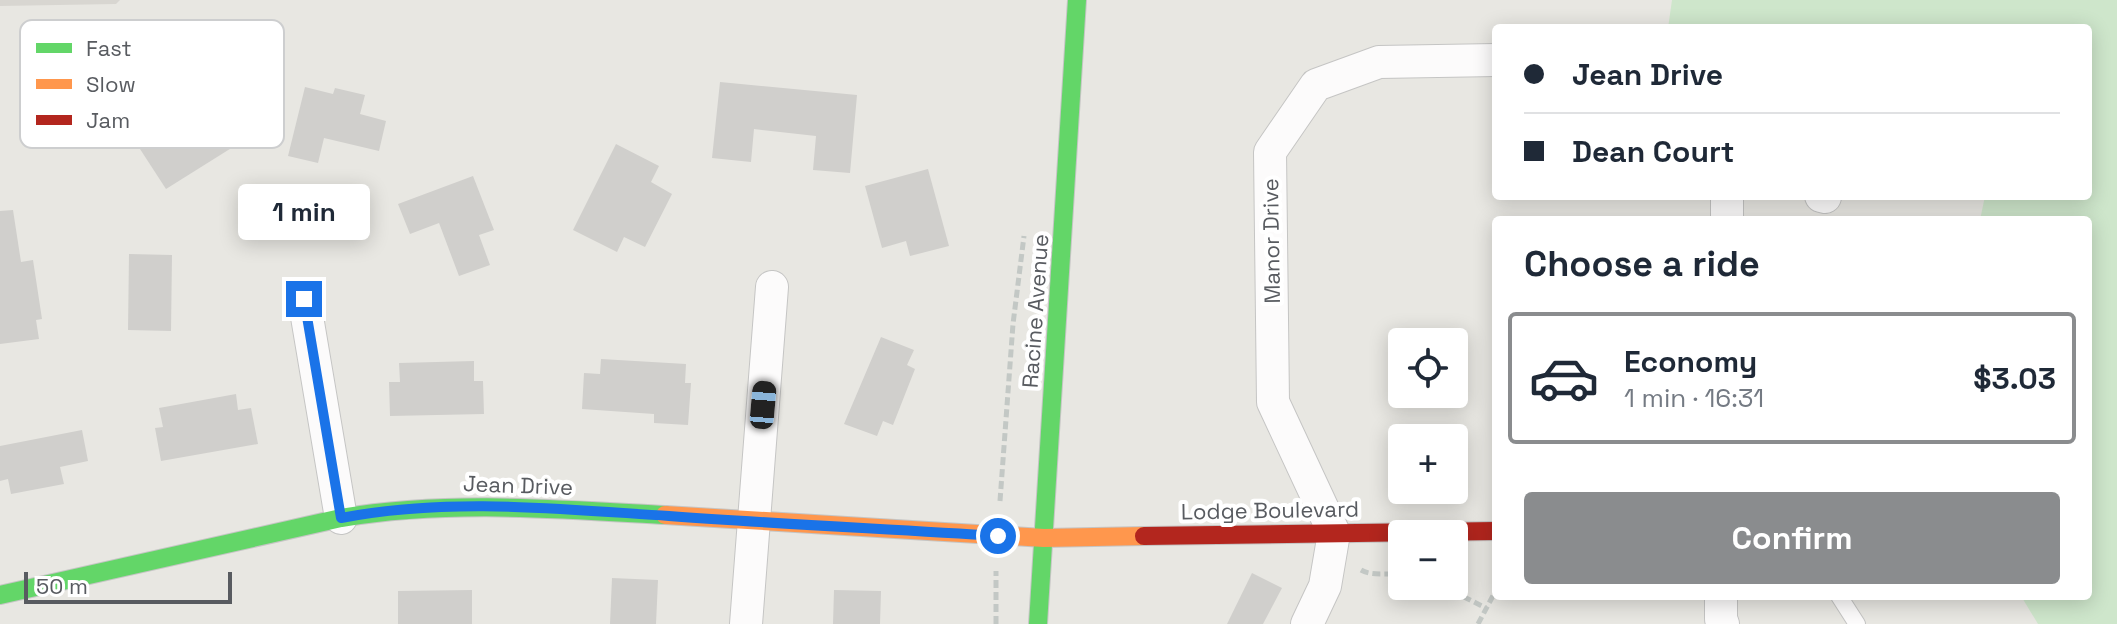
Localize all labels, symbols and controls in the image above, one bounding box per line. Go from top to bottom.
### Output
legend [20,20,284,148]
text: Fast [86,34,132,62]
text: Jean Drive [1572,55,1723,94]
text: Slow [86,70,136,98]
text: Jam [86,106,130,134]
text: Dean Court [1572,132,1734,171]
street label: Manor Drive [1256,178,1286,304]
callout: 1 min [238,183,370,239]
text: 1 min [272,195,336,229]
street label: Racine Avenue [1016,233,1054,389]
text: Choose a ride [1524,241,1760,287]
route end [286,281,322,317]
map controls [1388,328,1468,600]
button: locate [1388,328,1468,408]
icon: car [1528,342,1600,414]
text: Economy [1624,342,1757,381]
text: $3.03 [1973,359,2056,398]
car [749,380,777,430]
text: 1 min · 16:31 [1624,381,1764,415]
button: + [1388,424,1468,504]
street label: Jean Drive [463,469,573,501]
button: Confirm [1524,492,2060,584]
street label: Lodge Boulevard [1181,494,1359,526]
route start [980,518,1016,554]
button: − [1388,520,1468,600]
scale bar [24,568,232,604]
text: 50 m [36,572,88,600]

